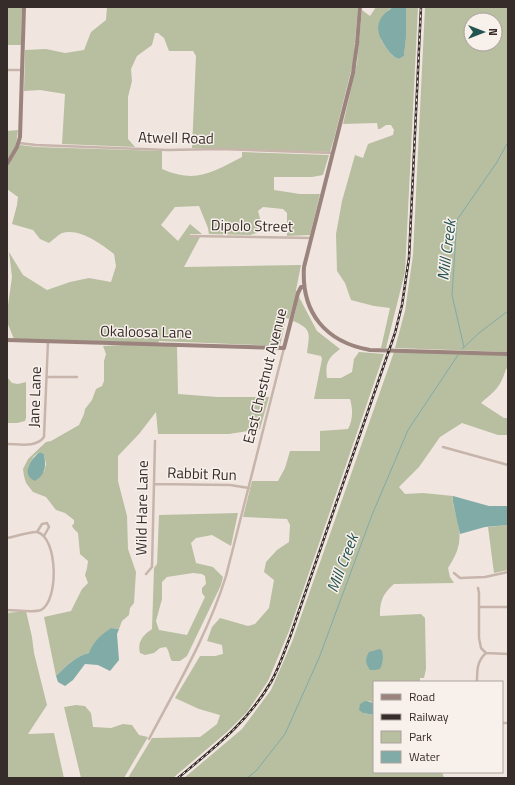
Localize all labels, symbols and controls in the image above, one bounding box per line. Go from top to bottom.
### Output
north arrow [463,12,503,52]
text: N [485,28,501,36]
street label: Atwell Road [138,125,214,150]
street label: Dipolo Street [211,213,294,238]
water label: Mill Creek [430,216,462,282]
street label: East Chestnut Avenue [237,306,292,446]
street label: Okaloosa Lane [100,319,192,344]
street label: Jane Lane [22,366,47,428]
street label: Wild Hare Lane [129,460,154,556]
street label: Rabbit Run [167,461,237,486]
water label: Mill Creek [320,528,365,596]
legend [373,681,503,773]
text: Road [409,687,435,706]
text: Railway [409,707,449,726]
text: Park [409,727,432,746]
text: Water [409,747,440,766]

